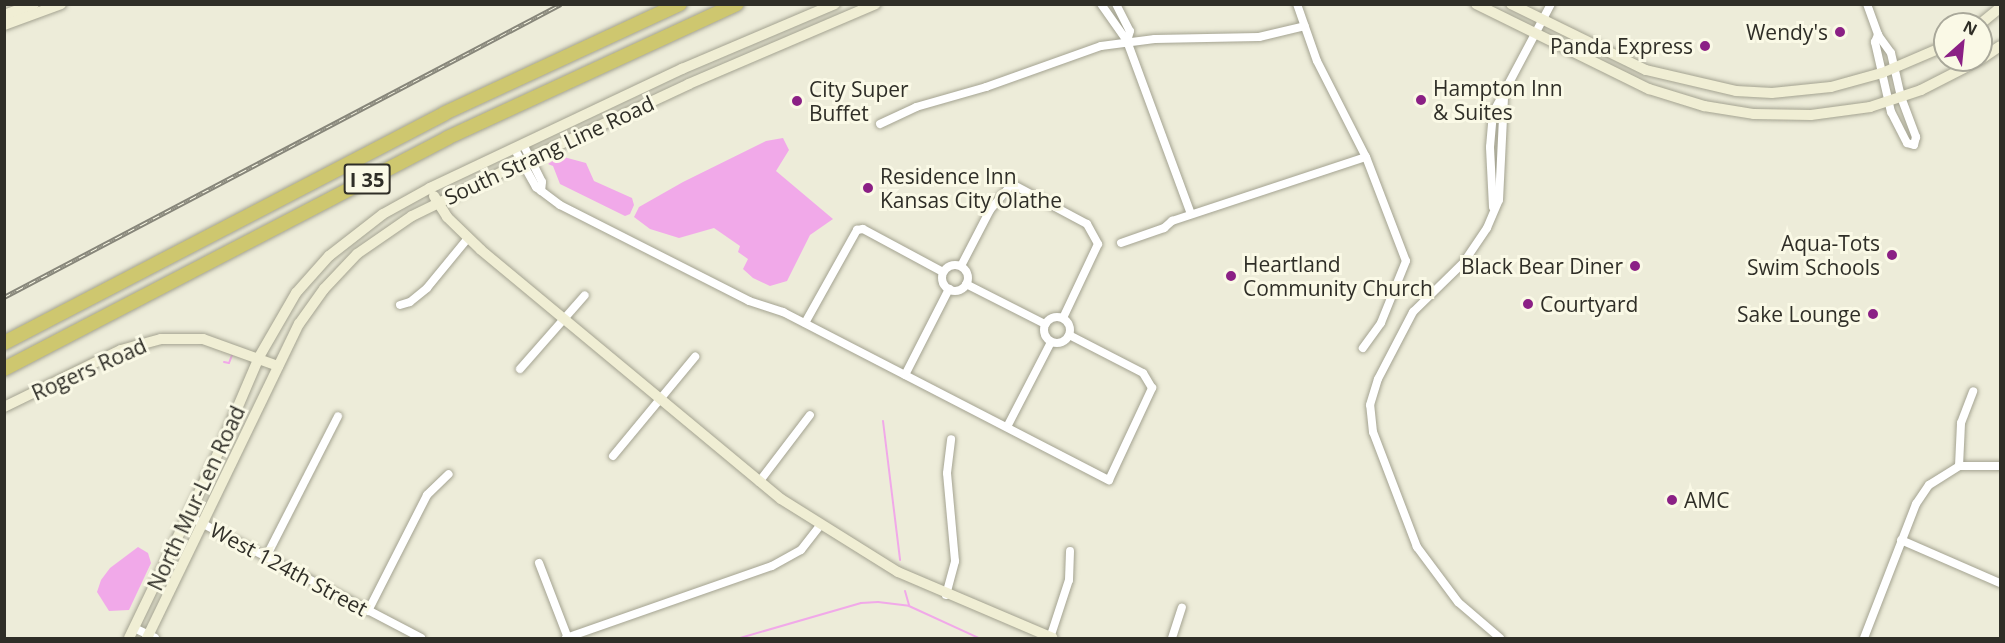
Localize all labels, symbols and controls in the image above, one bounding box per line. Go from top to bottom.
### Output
north arrow [1933,12,1993,72]
text: N [1959,15,1981,40]
place label: Wendy's [1746,19,1828,45]
marker: Wendy's [1833,25,1847,39]
place label: Panda Express [1550,33,1693,59]
marker: Panda Express [1698,39,1712,53]
place label: Hampton Inn & Suites [1433,75,1563,125]
place label: City Super Buffet [809,76,909,126]
street label: South Strang Line Road [440,90,658,210]
marker: Hampton Inn & Suites [1414,93,1428,107]
marker: City Super Buffet [790,94,804,108]
road number: I 35 [343,162,391,196]
place label: Residence Inn Kansas City Olathe [880,163,1062,213]
marker: Residence Inn Kansas City Olathe [861,181,875,195]
place label: Aqua-Tots Swim Schools [1747,230,1880,280]
marker: Aqua-Tots Swim Schools [1885,248,1899,262]
place label: Heartland Community Church [1243,251,1433,301]
place label: Black Bear Diner [1461,253,1623,279]
marker: Black Bear Diner [1628,259,1642,273]
marker: Heartland Community Church [1224,269,1238,283]
place label: Courtyard [1540,291,1638,317]
marker: Courtyard [1521,297,1535,311]
place label: Sake Lounge [1737,301,1861,327]
marker: Sake Lounge [1866,307,1880,321]
street label: Rogers Road [28,332,150,406]
street label: North Mur-Len Road [142,402,250,594]
place label: AMC [1684,487,1729,513]
marker: AMC [1665,493,1679,507]
street label: West 124th Street [206,517,372,621]

